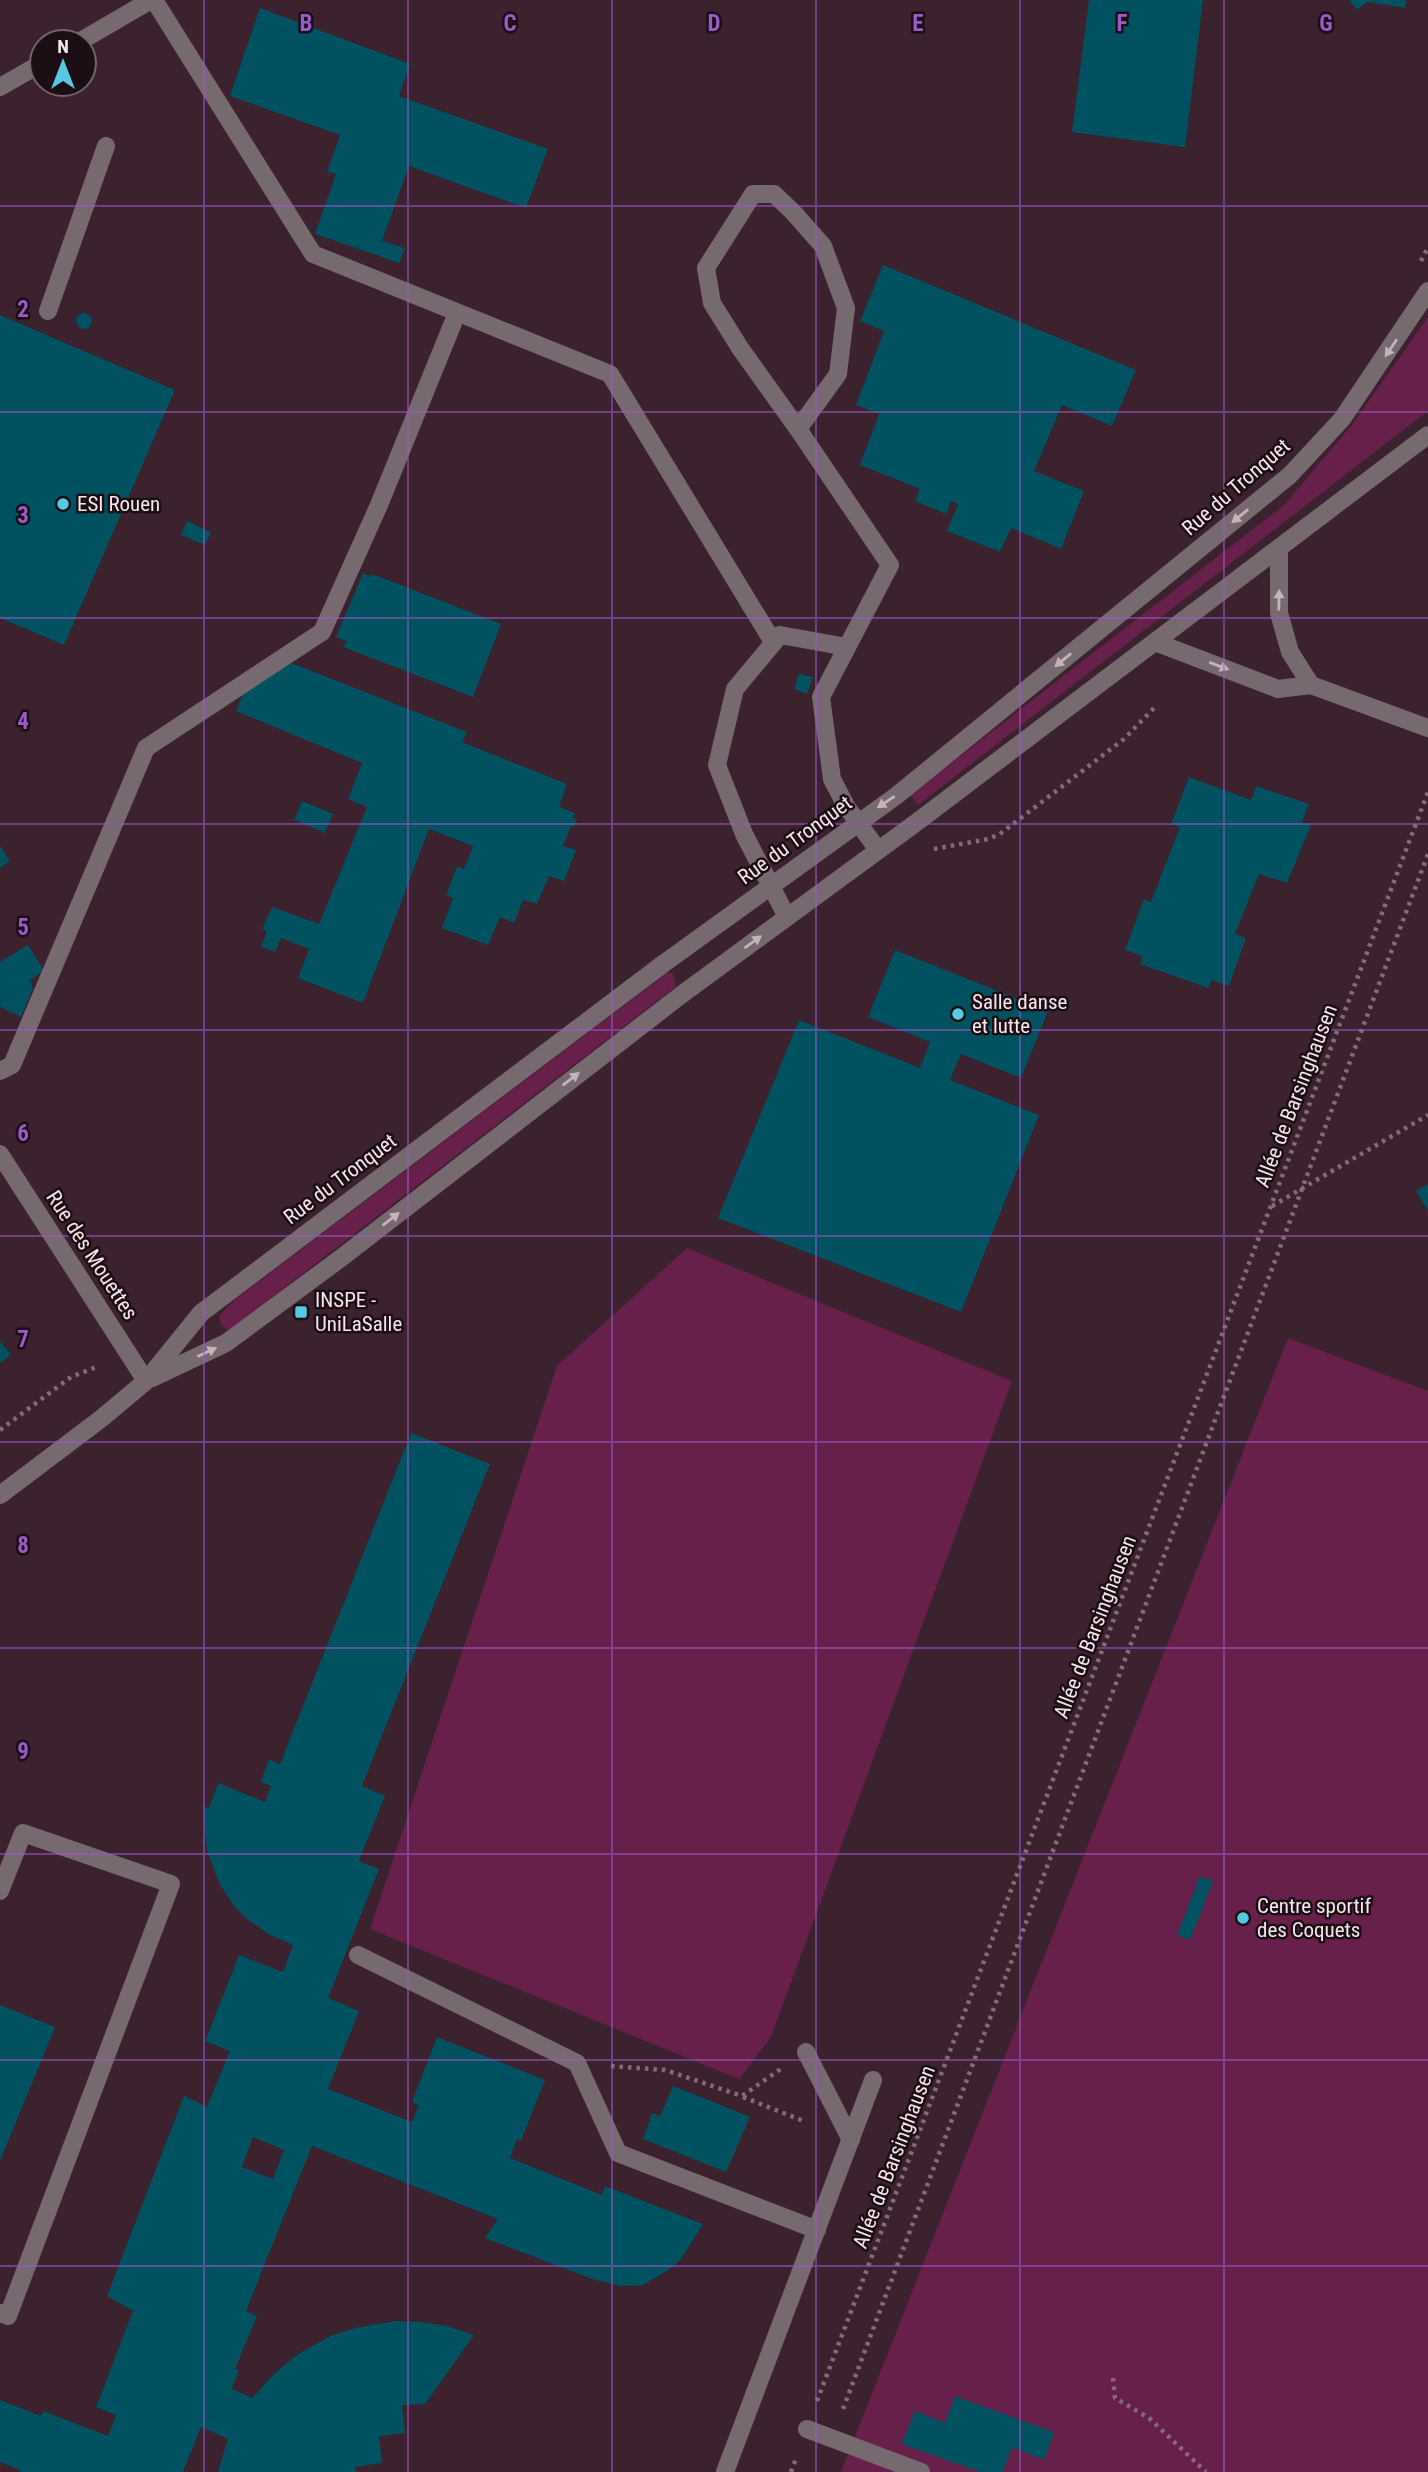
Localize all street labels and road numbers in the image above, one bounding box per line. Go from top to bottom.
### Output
street label: Rue du Tronquet [1177,434,1295,540]
street label: Rue du Tronquet [733,791,857,889]
street label: Allée de Barsinghausen [1250,1001,1342,1191]
street label: Rue du Tronquet [279,1129,401,1229]
street label: Rue des Mouettes [41,1186,143,1324]
street label: Allée de Barsinghausen [1049,1532,1141,1722]
street label: Allée de Barsinghausen [848,2062,940,2252]

